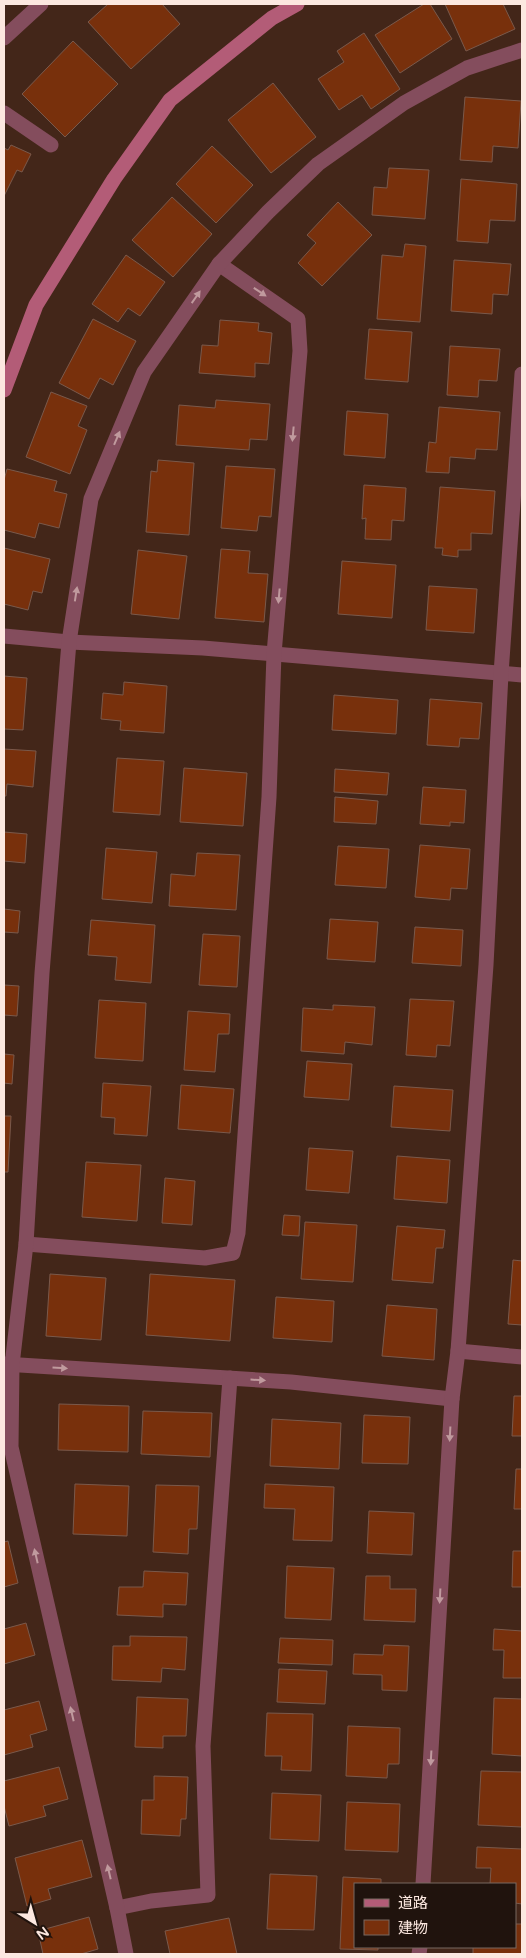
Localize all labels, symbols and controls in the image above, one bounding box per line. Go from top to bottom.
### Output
one-way arrow [253,287,266,297]
one-way arrow [191,291,201,304]
one-way arrow [289,426,297,442]
one-way arrow [113,431,121,445]
one-way arrow [73,586,81,602]
one-way arrow [275,588,283,604]
one-way arrow [53,1365,69,1373]
one-way arrow [250,1376,266,1384]
one-way arrow [446,1426,454,1442]
one-way arrow [32,1548,40,1563]
one-way arrow [436,1589,444,1605]
one-way arrow [68,1706,76,1721]
one-way arrow [426,1751,434,1767]
one-way arrow [105,1865,113,1880]
legend [354,1883,516,1948]
text: 道路 [398,1894,428,1912]
north arrow [10,1898,60,1948]
text: 建物 [398,1919,428,1937]
text: N [33,1923,52,1943]

